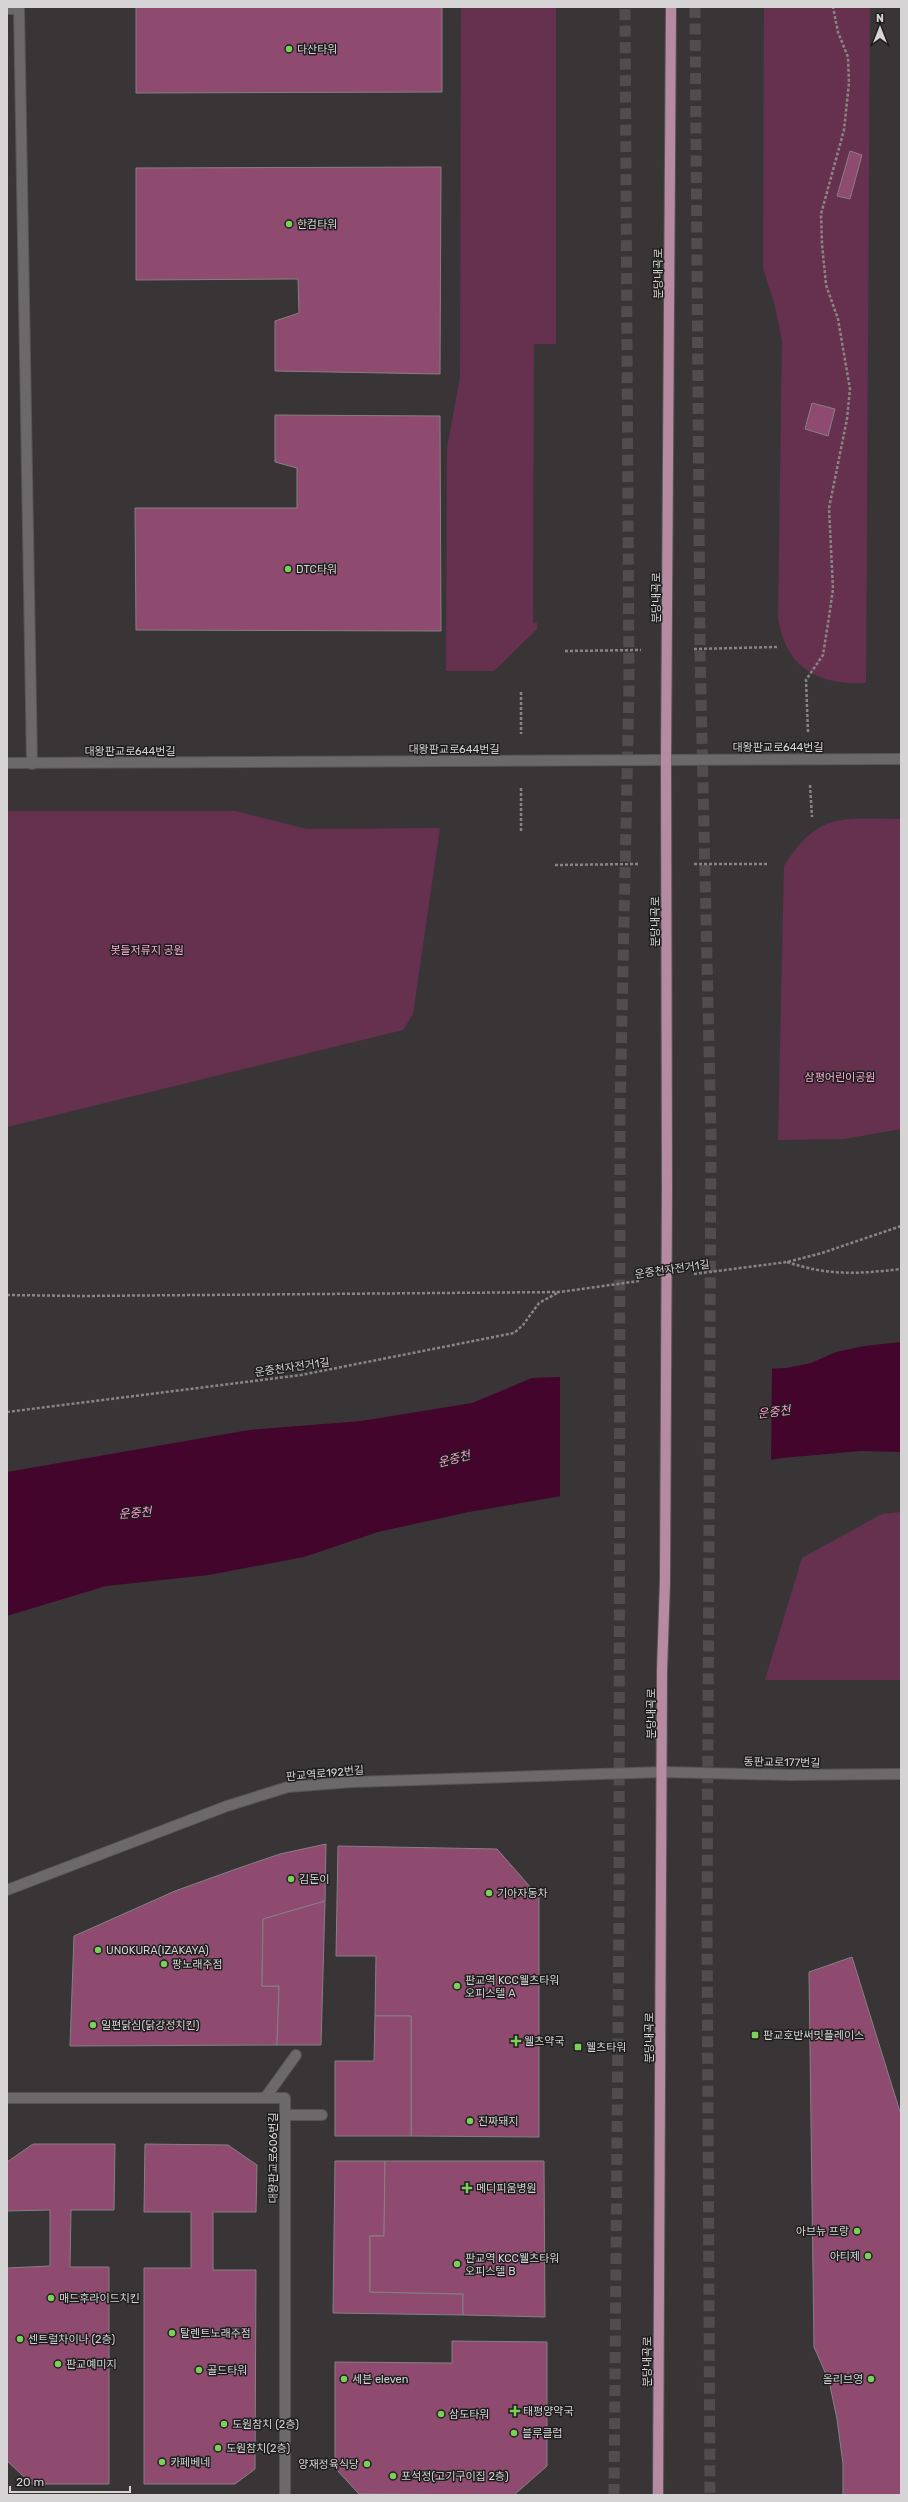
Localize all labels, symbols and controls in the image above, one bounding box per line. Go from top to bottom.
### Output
north arrow [860,8,900,48]
text: N [876,12,884,25]
place label: 다산타워 [297,43,337,56]
marker: 다산타워 [284,44,294,54]
place label: 한컴타워 [297,218,337,231]
marker: 한컴타워 [284,219,294,229]
street label: 분당내곡로 [652,249,665,299]
place label: DTC타워 [296,563,337,576]
marker: DTC타워 [283,564,293,574]
street label: 분당내곡로 [650,573,663,623]
street label: 대왕판교로644번길 [732,741,824,754]
street label: 대왕판교로644번길 [408,743,500,756]
street label: 대왕판교로644번길 [84,745,176,758]
street label: 분당내곡로 [649,897,662,947]
park label: 봇들저류지 공원 [110,944,184,957]
park label: 삼평어린이공원 [805,1071,875,1084]
street label: 운중천자전거1길 [634,1258,710,1281]
street label: 운중천자전거1길 [254,1356,330,1379]
water label: 운중천 [757,1403,793,1421]
water label: 운중천 [436,1448,474,1470]
water label: 운중천 [118,1505,154,1521]
street label: 분당내곡로 [645,1689,658,1739]
street label: 동판교로177번길 [744,1755,820,1770]
street label: 판교역로192번길 [285,1764,365,1783]
place label: 김돈이 [299,1873,329,1886]
marker: 김돈이 [286,1874,296,1884]
place label: 기아자동차 [497,1887,548,1900]
marker: 기아자동차 [484,1888,494,1898]
place label: UNOKURA(IZAKAYA) [106,1944,209,1957]
marker: UNOKURA(IZAKAYA) [93,1945,103,1955]
place label: 팡노래주점 [172,1958,223,1971]
marker: 팡노래주점 [159,1959,169,1969]
place label: 판교역 KCC웰츠타워 오피스텔 A [465,1974,559,2000]
marker: 판교역 KCC웰츠타워 오피스텔 A [452,1981,462,1991]
street label: 분당내곡로 [643,2013,656,2063]
place label: 일편닭심(닭강정치킨) [101,2019,200,2032]
marker: 일편닭심(닭강정치킨) [88,2020,98,2030]
place label: 판교호반써밋플레이스 [763,2029,864,2042]
marker: 판교호반써밋플레이스 [750,2030,760,2040]
place label: 웰츠약국 [524,2035,564,2048]
marker: 웰츠약국 [511,2036,521,2046]
place label: 웰츠타워 [586,2041,626,2054]
marker: 웰츠타워 [573,2042,583,2052]
street label: 대왕판교로606번길 [267,2112,280,2204]
place label: 진짜돼지 [478,2115,518,2128]
marker: 진짜돼지 [465,2116,475,2126]
marker: 메디피움병원 [461,2182,473,2194]
place label: 메디피움병원 [476,2182,537,2195]
place label: 아브뉴 프랑 [796,2225,849,2238]
marker: 아브뉴 프랑 [852,2226,862,2236]
place label: 아티제 [830,2250,860,2263]
marker: 아티제 [863,2251,873,2261]
place label: 판교역 KCC웰츠타워 오피스텔 B [465,2252,559,2278]
marker: 판교역 KCC웰츠타워 오피스텔 B [452,2259,462,2269]
place label: 매드후라이드치킨 [59,2292,140,2305]
marker: 매드후라이드치킨 [46,2293,56,2303]
place label: 탈렌트노래주점 [180,2327,251,2340]
marker: 탈렌트노래주점 [167,2328,177,2338]
place label: 센트럴차이나 (2층) [28,2333,116,2346]
marker: 센트럴차이나 (2층) [15,2334,25,2344]
street label: 분당내곡로 [641,2337,654,2387]
place label: 판교예미지 [66,2358,117,2371]
marker: 판교예미지 [53,2359,63,2369]
place label: 골드타워 [207,2364,247,2377]
marker: 골드타워 [194,2365,204,2375]
place label: 세븐 eleven [352,2373,408,2386]
place label: 올리브영 [823,2373,863,2386]
marker: 세븐 eleven [339,2374,349,2384]
marker: 올리브영 [866,2374,876,2384]
place label: 태평양약국 [523,2405,574,2418]
marker: 태평양약국 [510,2406,520,2416]
place label: 삼도타워 [449,2408,489,2421]
marker: 삼도타워 [436,2409,446,2419]
place label: 도원참치 (2층) [232,2418,299,2431]
marker: 도원참치 (2층) [219,2419,229,2429]
place label: 블루클럽 [522,2427,562,2440]
marker: 블루클럽 [509,2428,519,2438]
place label: 도원참치(2층) [226,2442,291,2455]
marker: 도원참치(2층) [213,2443,223,2453]
place label: 카페베네 [170,2456,210,2469]
marker: 카페베네 [157,2457,167,2467]
place label: 양재정육식당 [298,2458,359,2471]
marker: 양재정육식당 [362,2459,372,2469]
scale bar [10,2468,130,2494]
place label: 포석정(고기구이집 2층) [401,2470,509,2483]
marker: 포석정(고기구이집 2층) [388,2471,398,2481]
text: 20 m [16,2475,44,2489]

